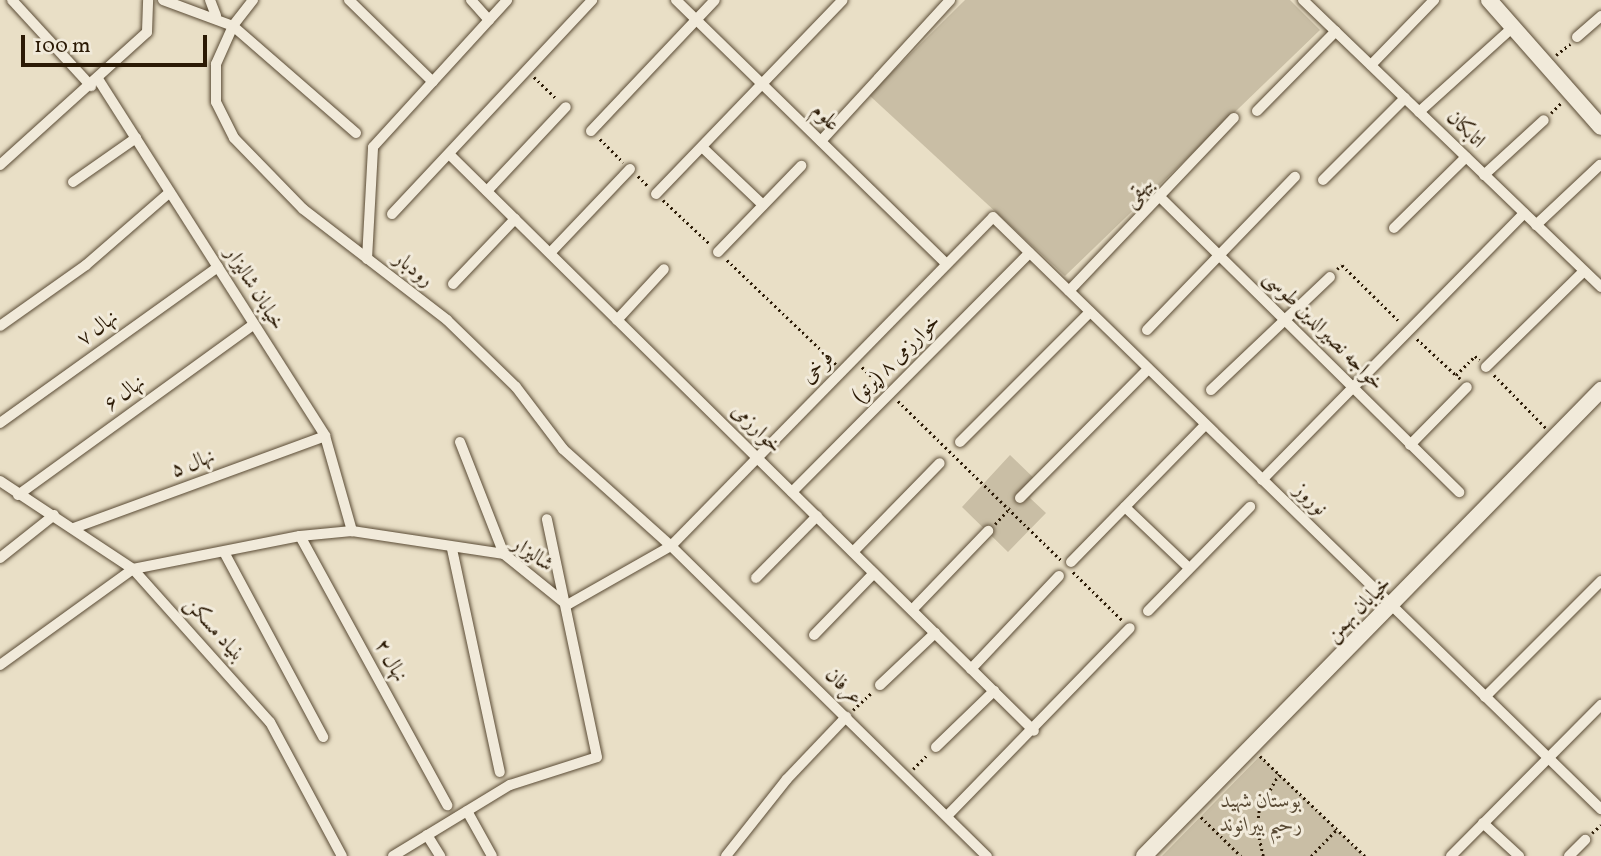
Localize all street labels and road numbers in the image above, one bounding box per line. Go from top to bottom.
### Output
street label: علوم [806,99,844,137]
street label: اتابکان [1440,106,1490,154]
street label: بیهقی [1118,171,1160,213]
street label: خیابان شالیزار [219,243,289,335]
street label: رودبار [388,247,438,293]
street label: خواجه نصیرالدین طوسی [1258,266,1388,396]
street label: نهال ۷ [72,306,124,352]
street label: خوارزمی ۸ (پرتو) [848,310,946,408]
street label: فرخی [796,346,840,390]
street label: نهال ۶ [99,371,151,417]
street label: خوارزمی [726,399,786,459]
street label: نهال ۵ [167,444,219,484]
street label: نوروز [1288,478,1332,522]
street label: شالیزار [506,532,558,578]
street label: خیابان بهمن [1321,572,1397,648]
street label: بنیاد مسکن [178,592,250,668]
street label: نهال ۲ [368,635,412,687]
street label: عرفان [819,663,867,711]

